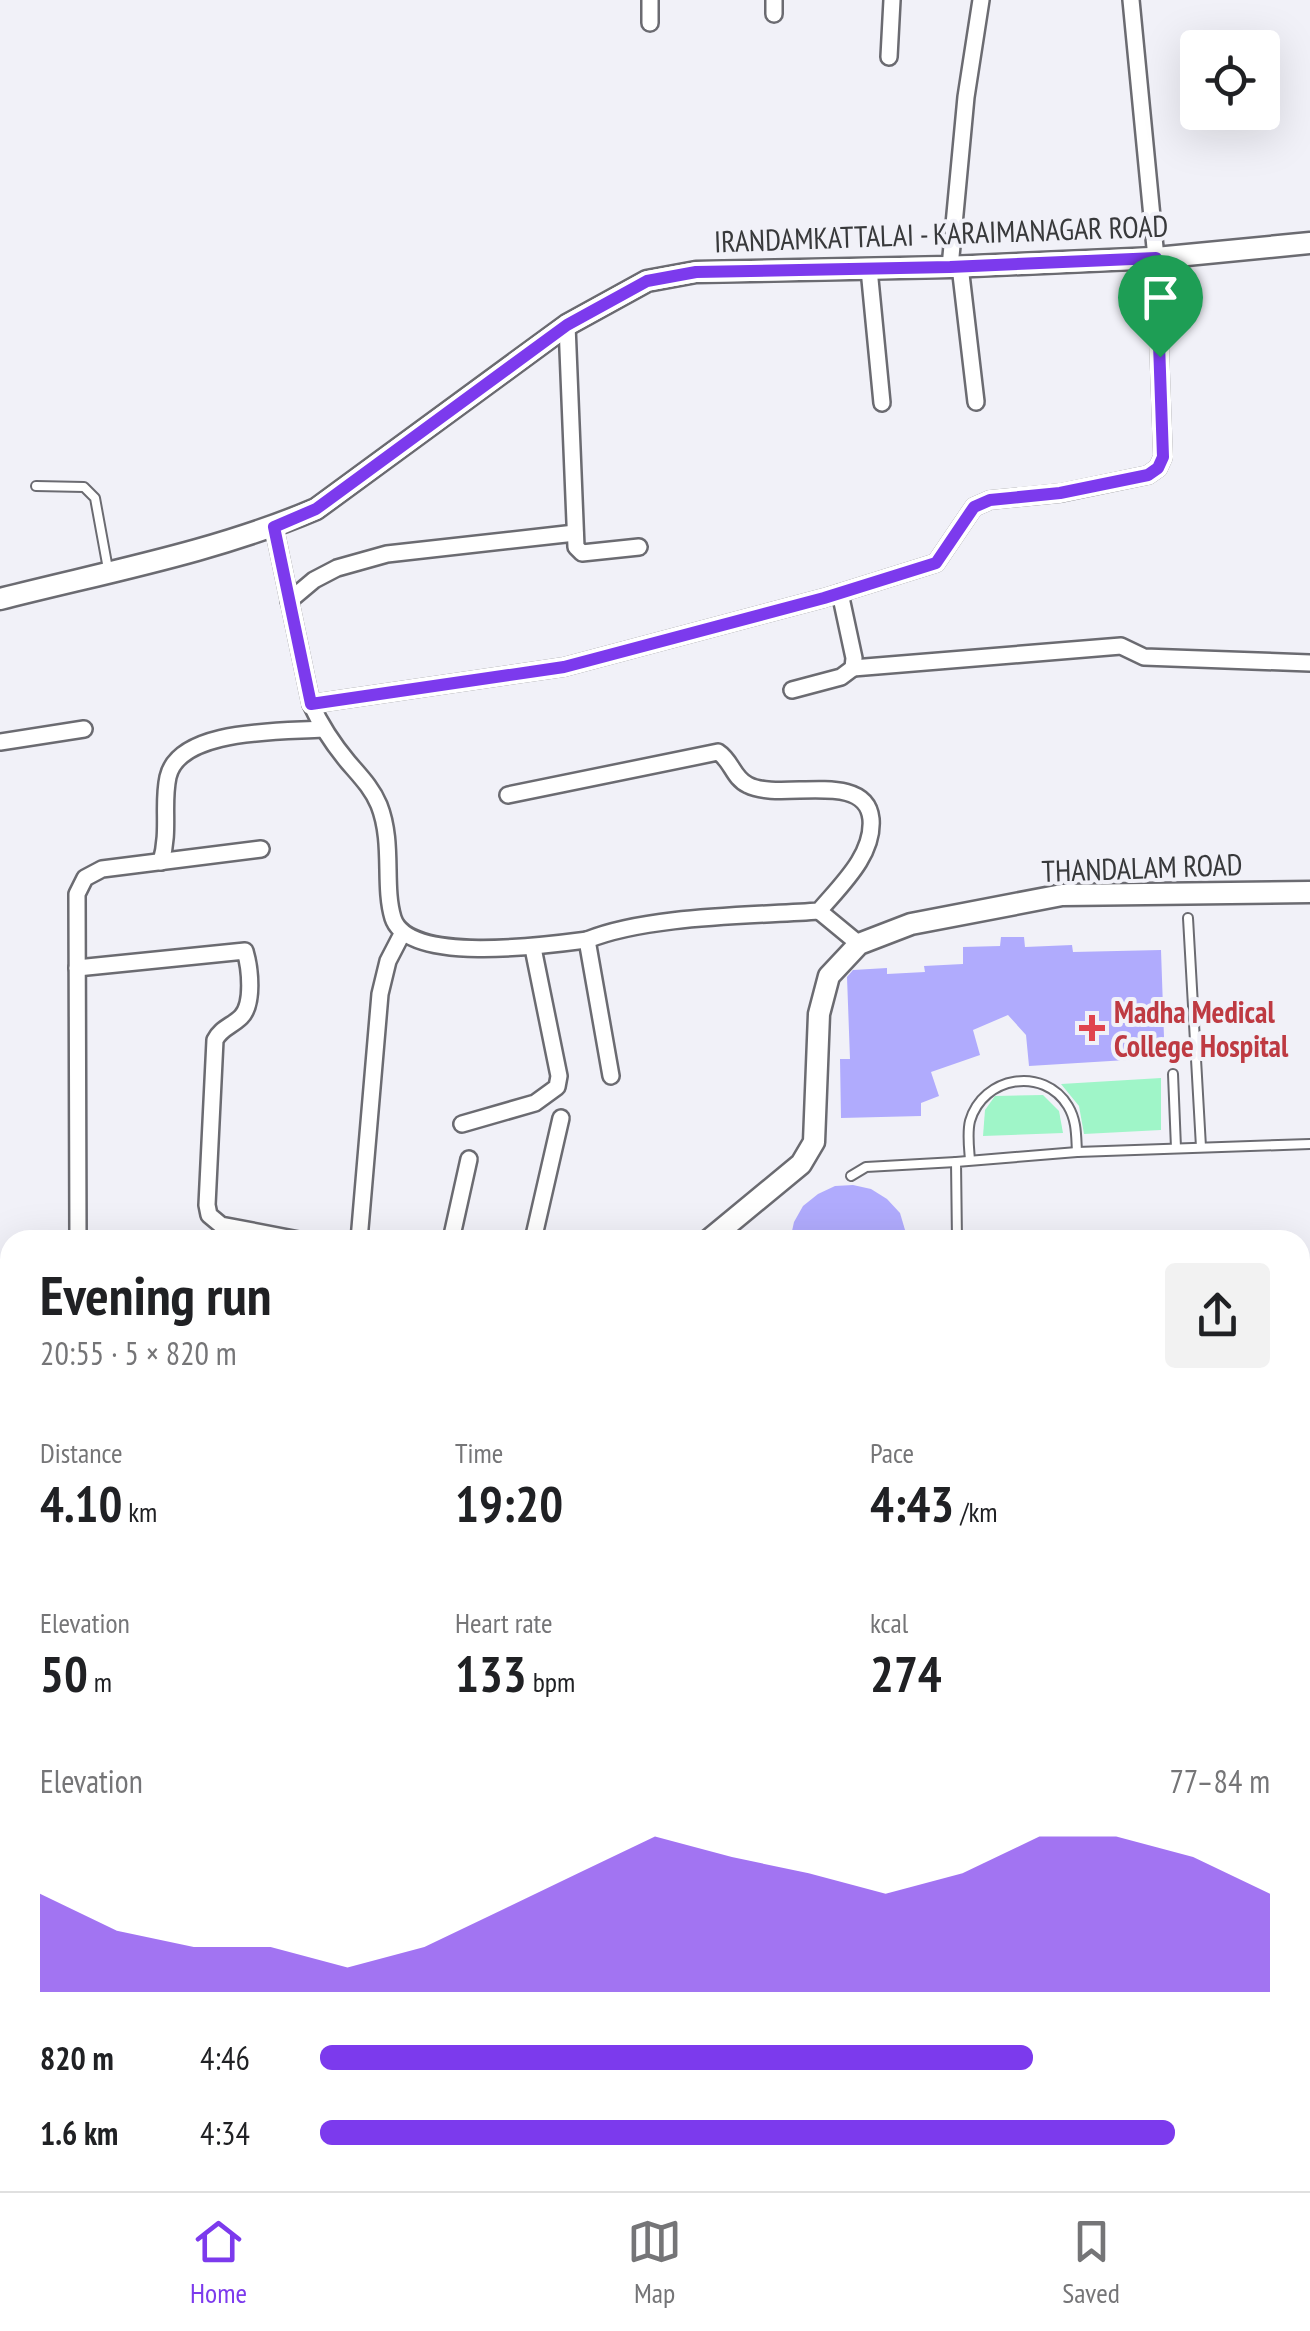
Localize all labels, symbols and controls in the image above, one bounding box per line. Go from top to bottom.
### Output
map controls [1180,30,1280,130]
button: locate [1180,30,1280,130]
street label: IRANDAMKATTALAI - KARAIMANAGAR ROAD [713,206,1169,260]
pin [1118,255,1203,358]
icon: arrive [1133,270,1188,325]
street label: THANDALAM ROAD [1041,844,1243,890]
place label: Madha Medical College Hospital [1114,992,1289,1065]
marker: Madha Medical College Hospital [1079,1015,1105,1041]
text: Evening run [40,1259,272,1330]
button: share [1165,1263,1270,1368]
text: 20:55 · 5 × 820 m [40,1332,237,1374]
text: Distance [40,1434,123,1471]
text: Time [455,1434,503,1471]
text: Pace [870,1434,914,1471]
text: 4.10 [40,1471,122,1536]
text: 19:20 [455,1471,563,1536]
text: 4:43 [870,1471,954,1536]
text: km [122,1493,157,1530]
text: /km [954,1493,998,1530]
text: Elevation [40,1604,130,1641]
text: Heart rate [455,1604,553,1641]
text: kcal [870,1604,908,1641]
text: 50 [40,1641,88,1706]
text: 133 [455,1641,527,1706]
text: 274 [870,1641,942,1706]
text: m [88,1663,112,1700]
text: bpm [527,1663,575,1700]
text: Elevation [40,1760,143,1802]
text: 77–84 m [1169,1760,1270,1802]
text: 820 m [40,2037,114,2079]
text: 4:46 [200,2037,250,2079]
text: 1.6 km [40,2112,118,2154]
text: 4:34 [200,2112,250,2154]
tab: Home [190,2214,247,2311]
tab: Map [627,2214,682,2311]
tab: Saved [1062,2214,1120,2311]

